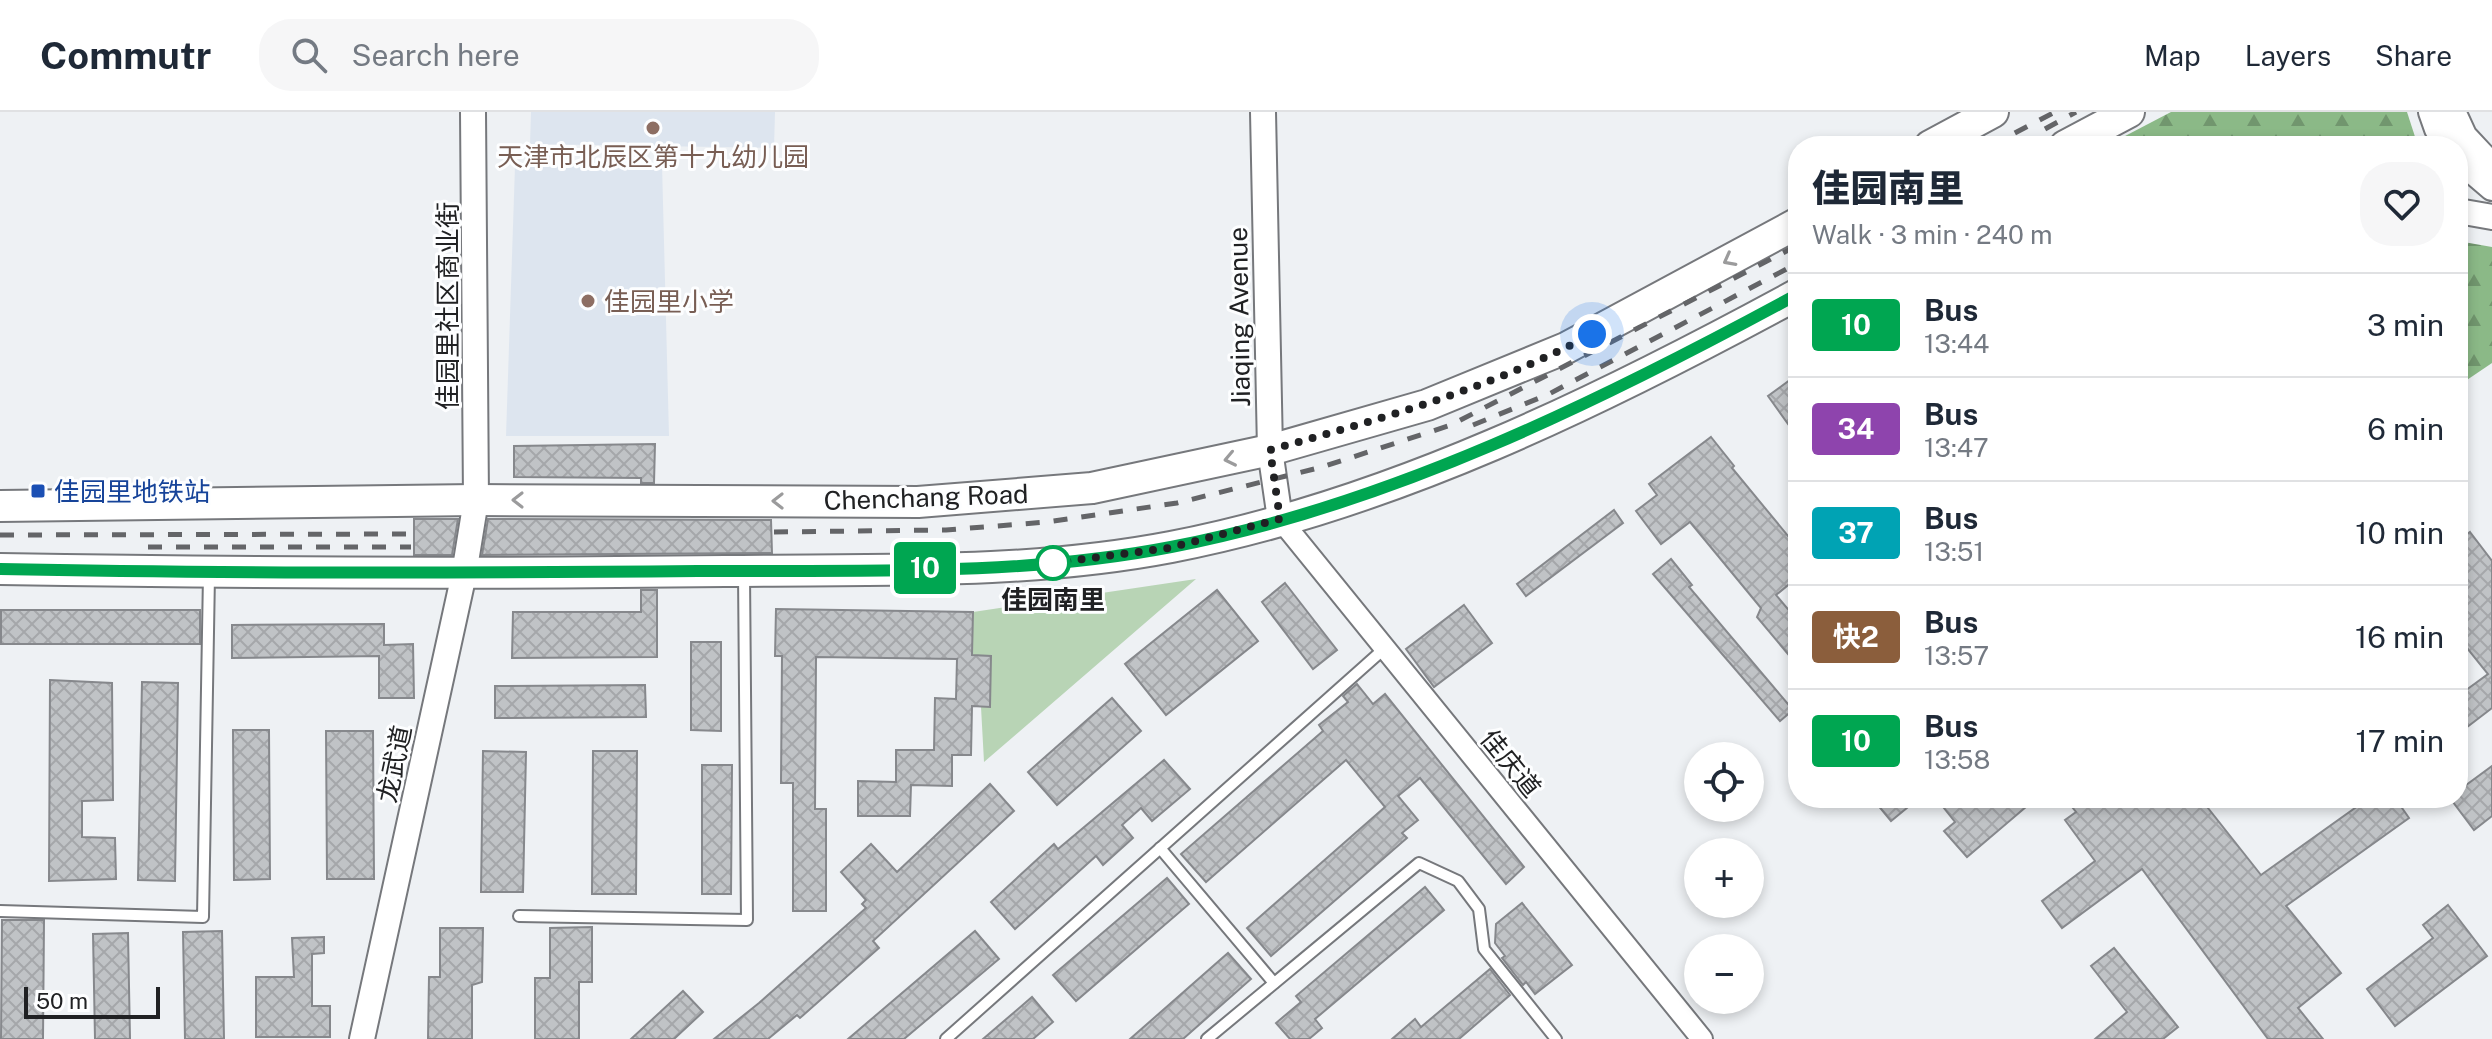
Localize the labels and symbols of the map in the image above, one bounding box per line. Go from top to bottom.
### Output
marker: 天津市北辰区第十九幼儿园 [644,119,662,137]
place label: 天津市北辰区第十九幼儿园 [497,141,809,172]
street label: 佳园里社区商业街 [432,202,463,410]
street label: Jiaqing Avenue [1222,227,1256,407]
one-way arrow [1723,251,1738,266]
place label: 佳园里小学 [604,286,734,317]
marker: 佳园里小学 [579,292,597,310]
your location [1572,314,1612,354]
one-way arrow [1224,450,1237,467]
place label: 佳园里地铁站 [54,476,210,507]
street label: Chenchang Road [823,478,1029,516]
marker: 佳园里地铁站 [29,482,47,500]
one-way arrow [511,491,524,509]
one-way arrow [771,492,784,510]
line badge: 10 [889,542,961,594]
marker: 佳园南里 [1036,546,1070,580]
place label: 佳园南里 [1001,584,1105,615]
street label: 龙武道 [371,723,417,805]
street label: 佳庆道 [1474,723,1548,803]
scale bar [24,983,160,1019]

